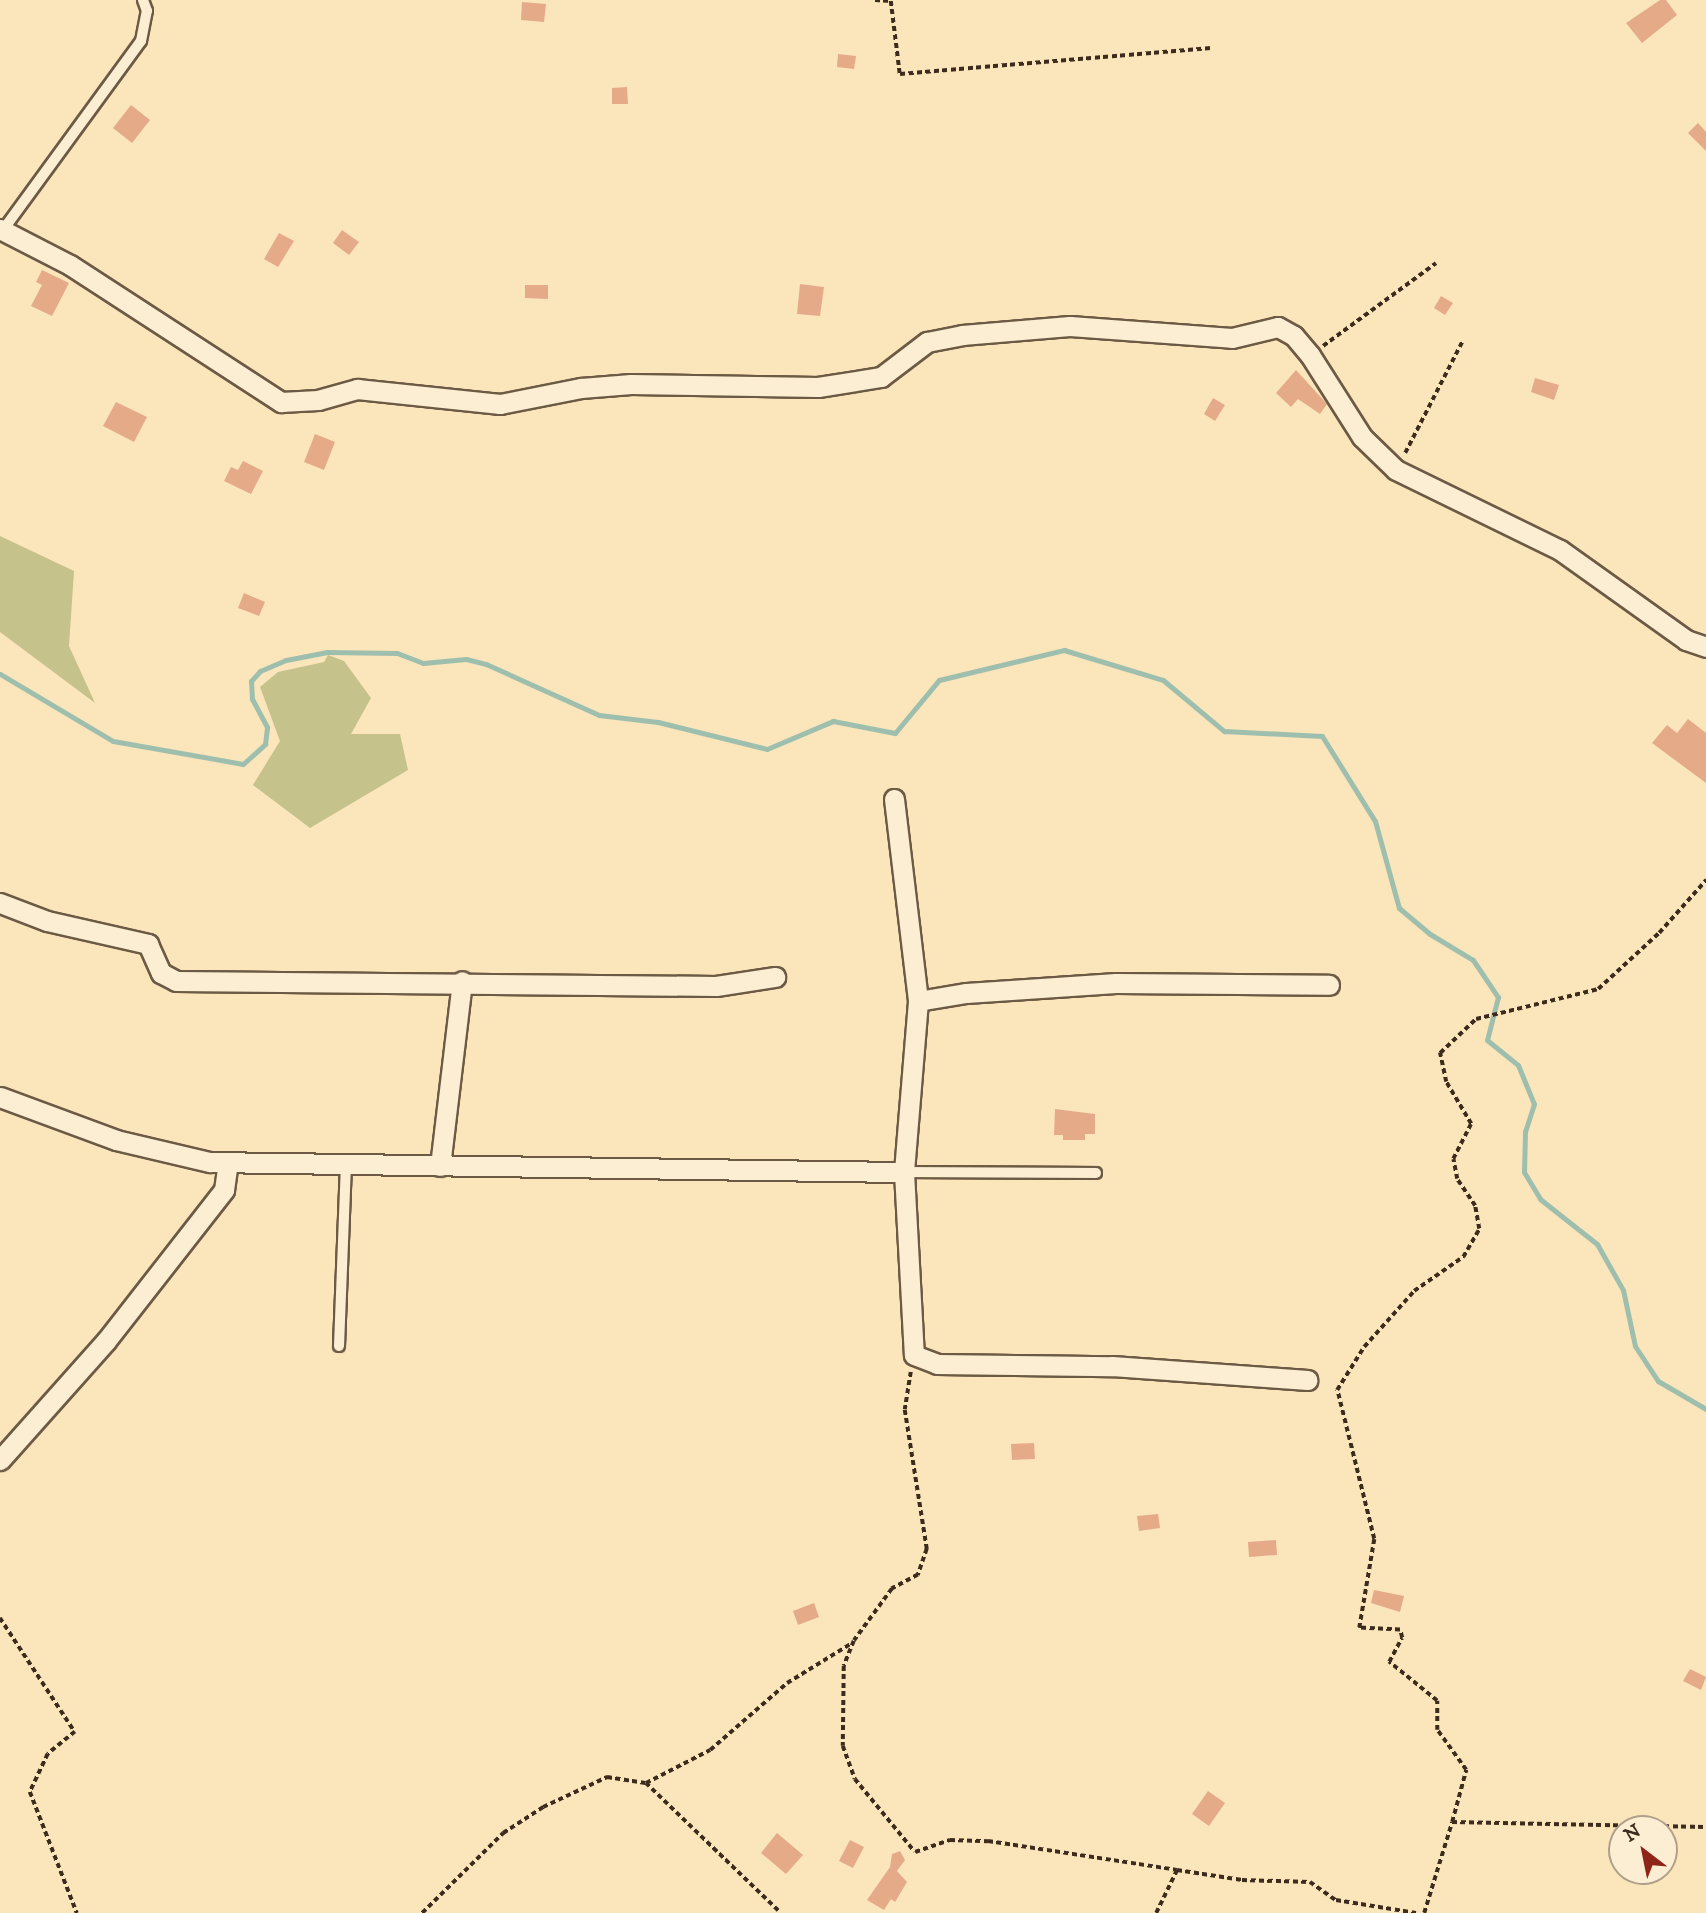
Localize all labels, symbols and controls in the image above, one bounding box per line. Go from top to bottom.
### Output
north arrow [1608,1815,1678,1885]
text: N [1620,1820,1645,1847]

